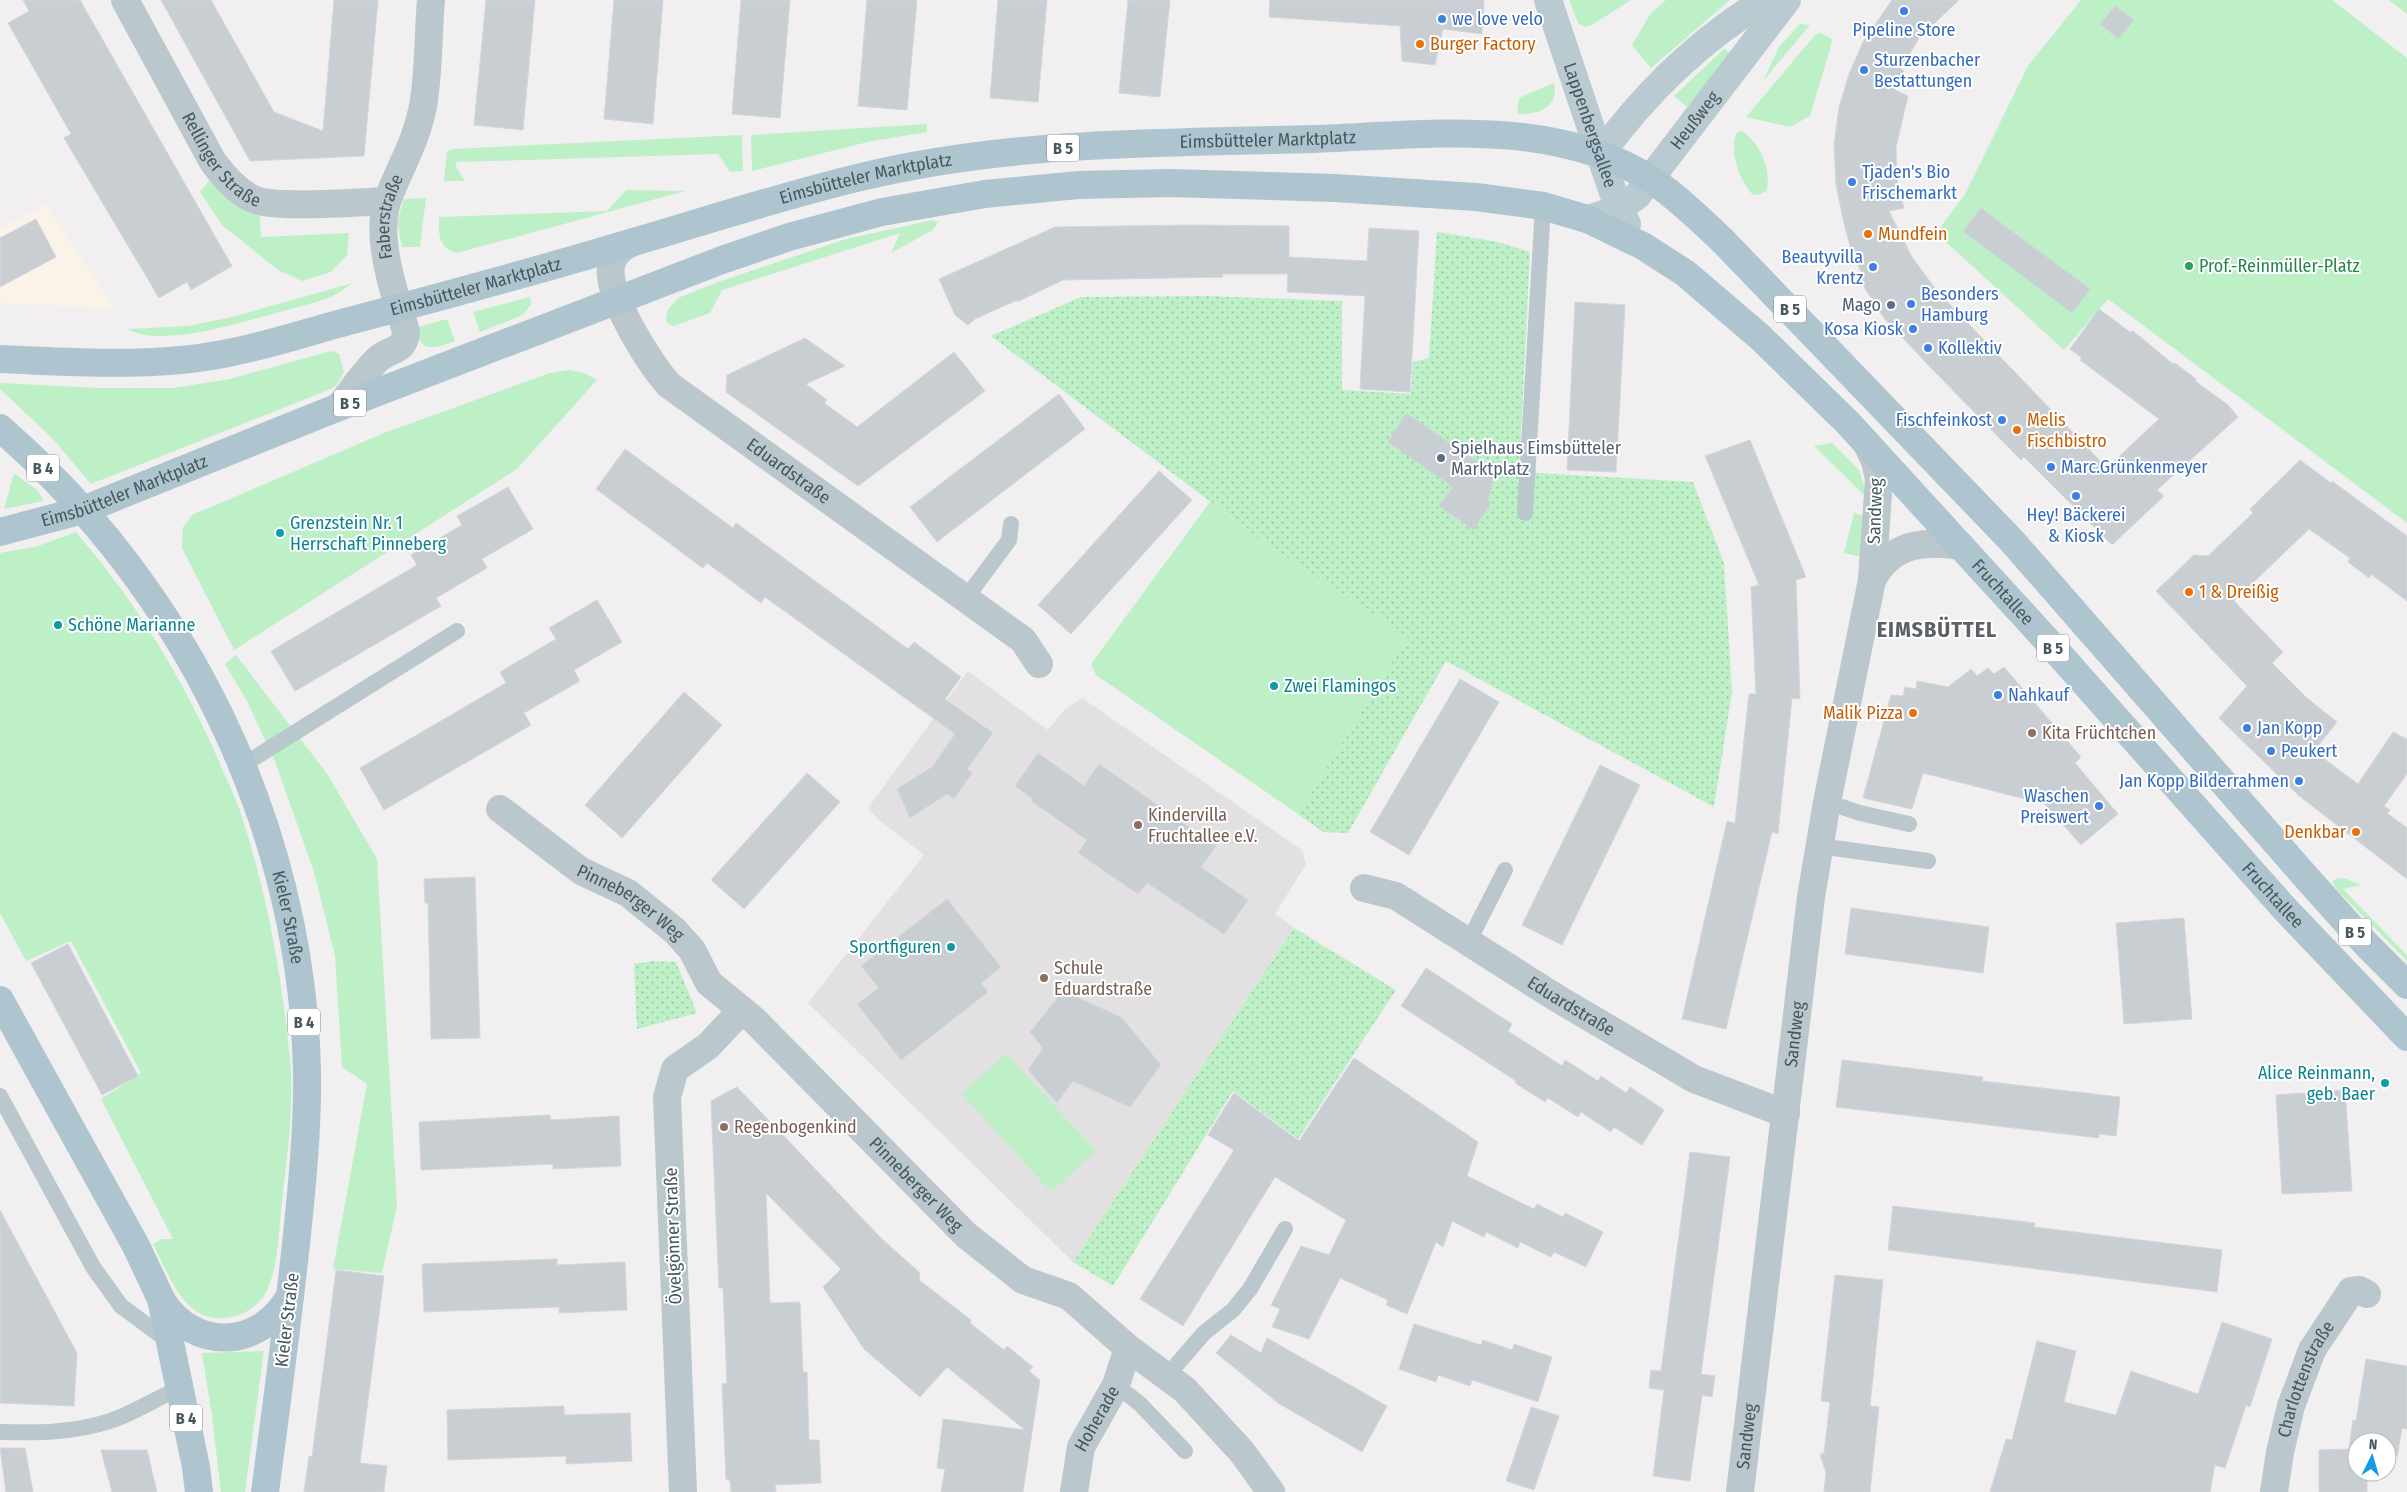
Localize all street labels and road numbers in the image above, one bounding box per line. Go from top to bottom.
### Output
street label: Lappenbergsallee [1559,60,1622,191]
street label: Heußweg [1665,86,1725,154]
street label: Rellinger Straße [177,108,264,212]
street label: Eimsbütteler Marktplatz [1179,126,1356,153]
road number: B 5 [1047,134,1079,162]
street label: Eimsbütteler Marktplatz [777,149,953,209]
street label: Faberstraße [372,171,408,261]
street label: Eimsbütteler Marktplatz [388,253,564,321]
road number: B 5 [1774,296,1806,322]
road number: B 5 [334,389,366,416]
street label: Eduardstraße [742,434,835,509]
street label: Eimsbütteler Marktplatz [39,450,211,532]
road number: B 4 [27,454,59,482]
street label: Sandweg [1863,477,1887,544]
street label: Fruchtallee [1967,554,2039,630]
road number: B 5 [2037,634,2069,661]
street label: Fruchtallee [2237,857,2309,933]
street label: Pinneberger Weg [573,860,690,945]
street label: Kieler Straße [267,868,308,966]
road number: B 5 [2339,919,2371,946]
street label: Eduardstraße [1523,971,1619,1041]
street label: Sandweg [1780,1000,1810,1068]
road number: B 4 [288,1009,320,1036]
street label: Pinneberger Weg [864,1132,968,1237]
street label: Övelgönner Straße [660,1167,686,1305]
street label: Kieler Straße [270,1271,304,1368]
street label: Charlottenstraße [2273,1317,2339,1440]
street label: Hoherade [1070,1382,1124,1455]
street label: Sandweg [1732,1402,1762,1471]
road number: B 4 [170,1405,202,1432]

